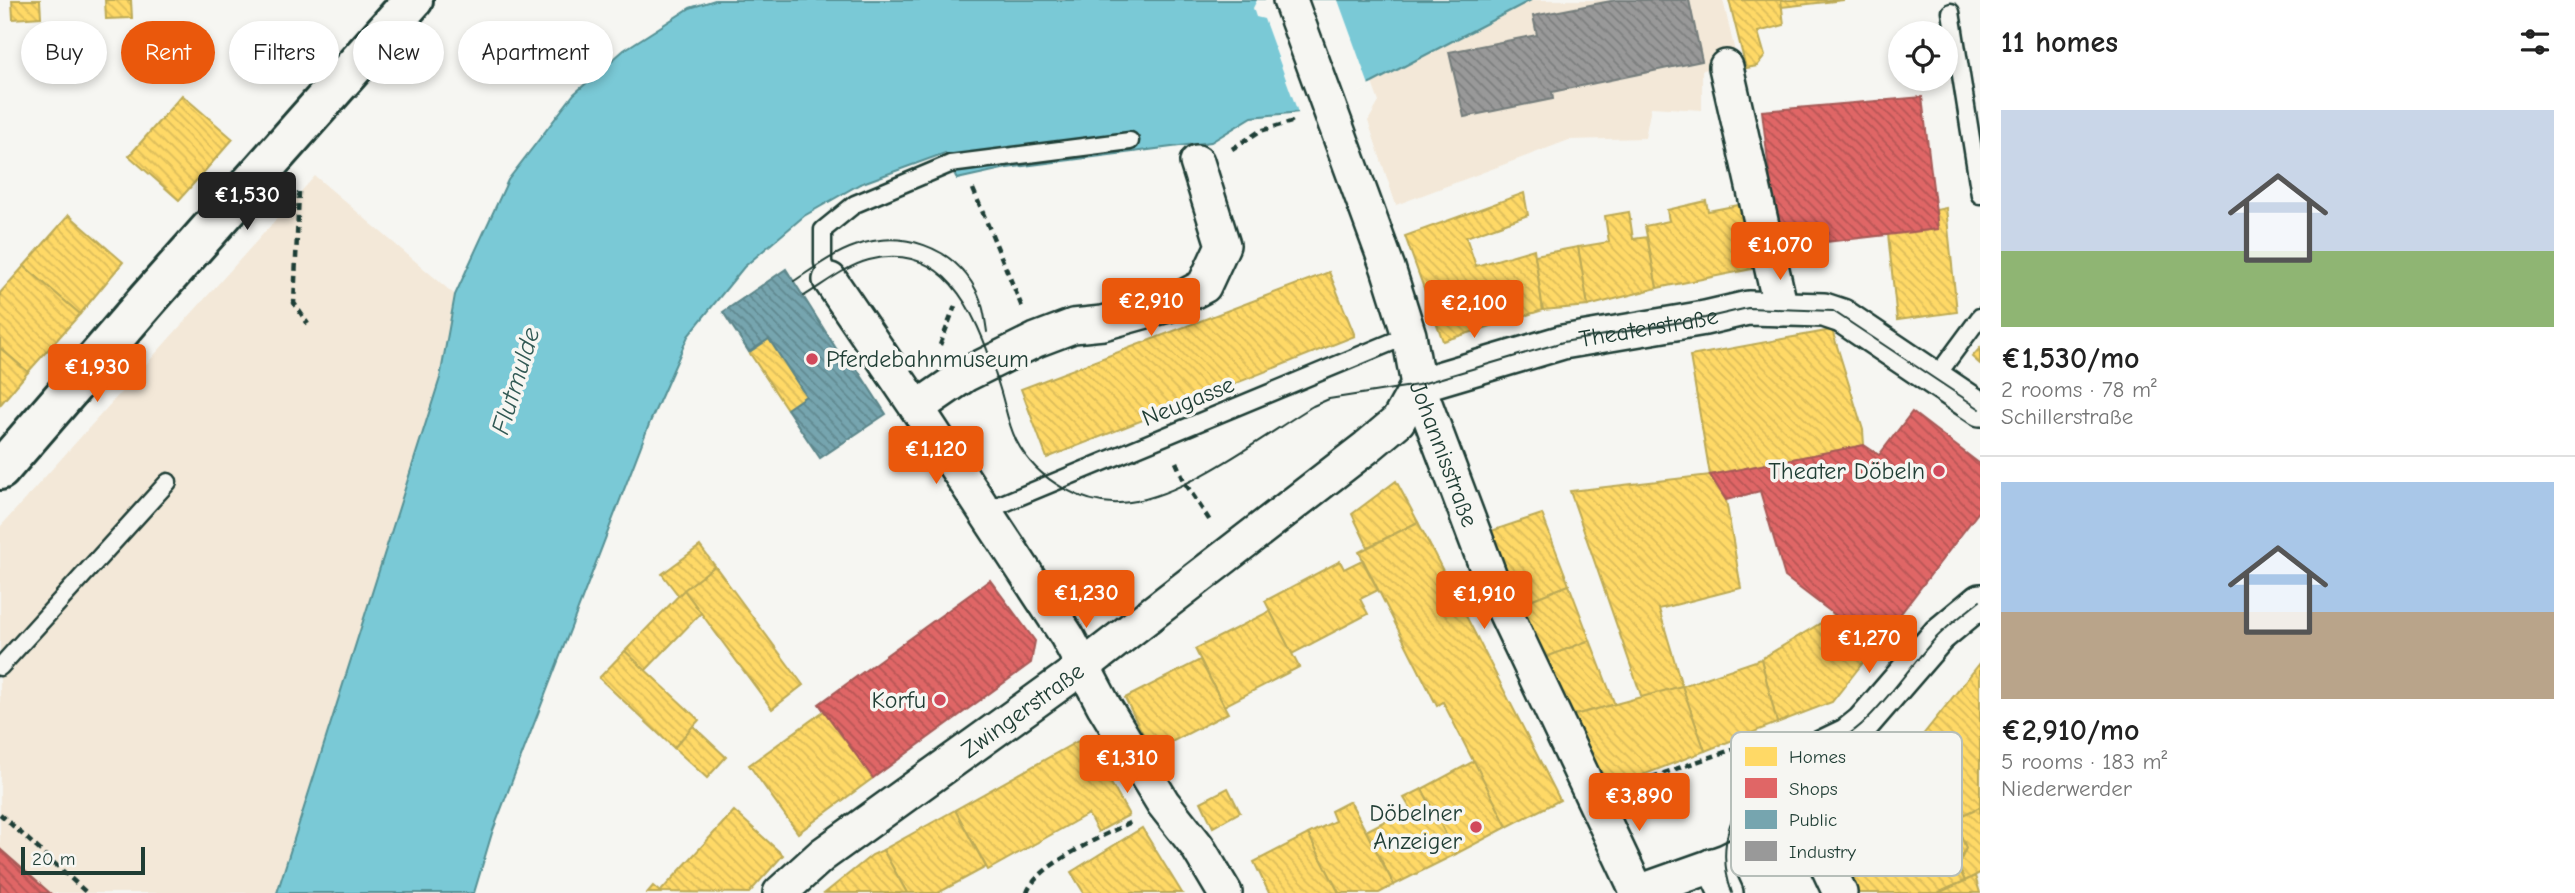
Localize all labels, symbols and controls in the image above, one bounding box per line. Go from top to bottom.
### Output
chip: Buy [21,21,107,84]
chip: Rent [121,21,215,84]
chip: Filters [229,21,339,84]
chip: New [353,21,444,84]
chip: Apartment [458,21,613,84]
map controls [1888,21,1958,91]
button: locate [1888,21,1958,91]
icon: filters [2516,23,2554,61]
text: 11 homes [2001,25,2118,60]
icon: home [2215,155,2341,281]
pin: €1,530 [190,173,304,232]
text: €1,530 [214,181,280,208]
pin: €1,070 [1723,222,1837,282]
text: €1,070 [1747,231,1813,258]
pin: €2,910 [1094,278,1208,338]
pin: €2,100 [1417,280,1531,340]
text: €2,910 [1118,287,1184,314]
text: €2,100 [1440,289,1508,316]
street label: Theaterstraße [1577,301,1721,353]
water label: Flutmulde [486,324,546,438]
text: €1,530/mo [2001,341,2140,376]
pin: €1,930 [40,344,154,404]
place label: Pferdebahnmuseum [826,345,1029,373]
marker: Pferdebahnmuseum [804,351,820,367]
text: €1,930 [64,353,130,380]
street label: Neugasse [1138,370,1238,432]
text: 2 rooms · 78 m² [2001,376,2157,403]
street label: Johannisstraße [1404,377,1484,531]
text: Schillerstraße [2001,403,2133,430]
pin: €1,120 [879,426,993,486]
text: €1,120 [905,435,967,462]
place label: Theater Döbeln [1768,457,1925,485]
marker: Theater Döbeln [1931,463,1947,479]
icon: home [2215,527,2341,653]
pin: €1,230 [1029,570,1143,630]
pin: €1,910 [1427,572,1541,631]
text: €1,230 [1053,579,1119,606]
text: €1,910 [1452,580,1516,607]
pin: €1,270 [1812,616,1926,675]
text: €1,270 [1837,624,1901,651]
street label: Zwingerstraße [956,657,1089,764]
place label: Korfu [871,686,926,714]
marker: Korfu [932,692,948,708]
text: €2,910/mo [2001,713,2140,748]
legend [1731,732,1962,876]
pin: €1,310 [1070,736,1184,795]
text: €1,310 [1096,744,1158,771]
text: Homes [1789,746,1846,768]
text: 5 rooms · 183 m² [2001,748,2167,775]
pin: €3,890 [1582,774,1696,833]
text: Niederwerder [2001,775,2132,802]
text: Shops [1789,778,1838,800]
text: €3,890 [1605,782,1673,809]
place label: Döbelner Anzeiger [1369,799,1462,855]
text: Public [1789,809,1837,831]
marker: Döbelner Anzeiger [1468,819,1484,835]
text: Industry [1789,841,1857,863]
scale bar [21,844,145,876]
text: 20 m [32,848,76,870]

